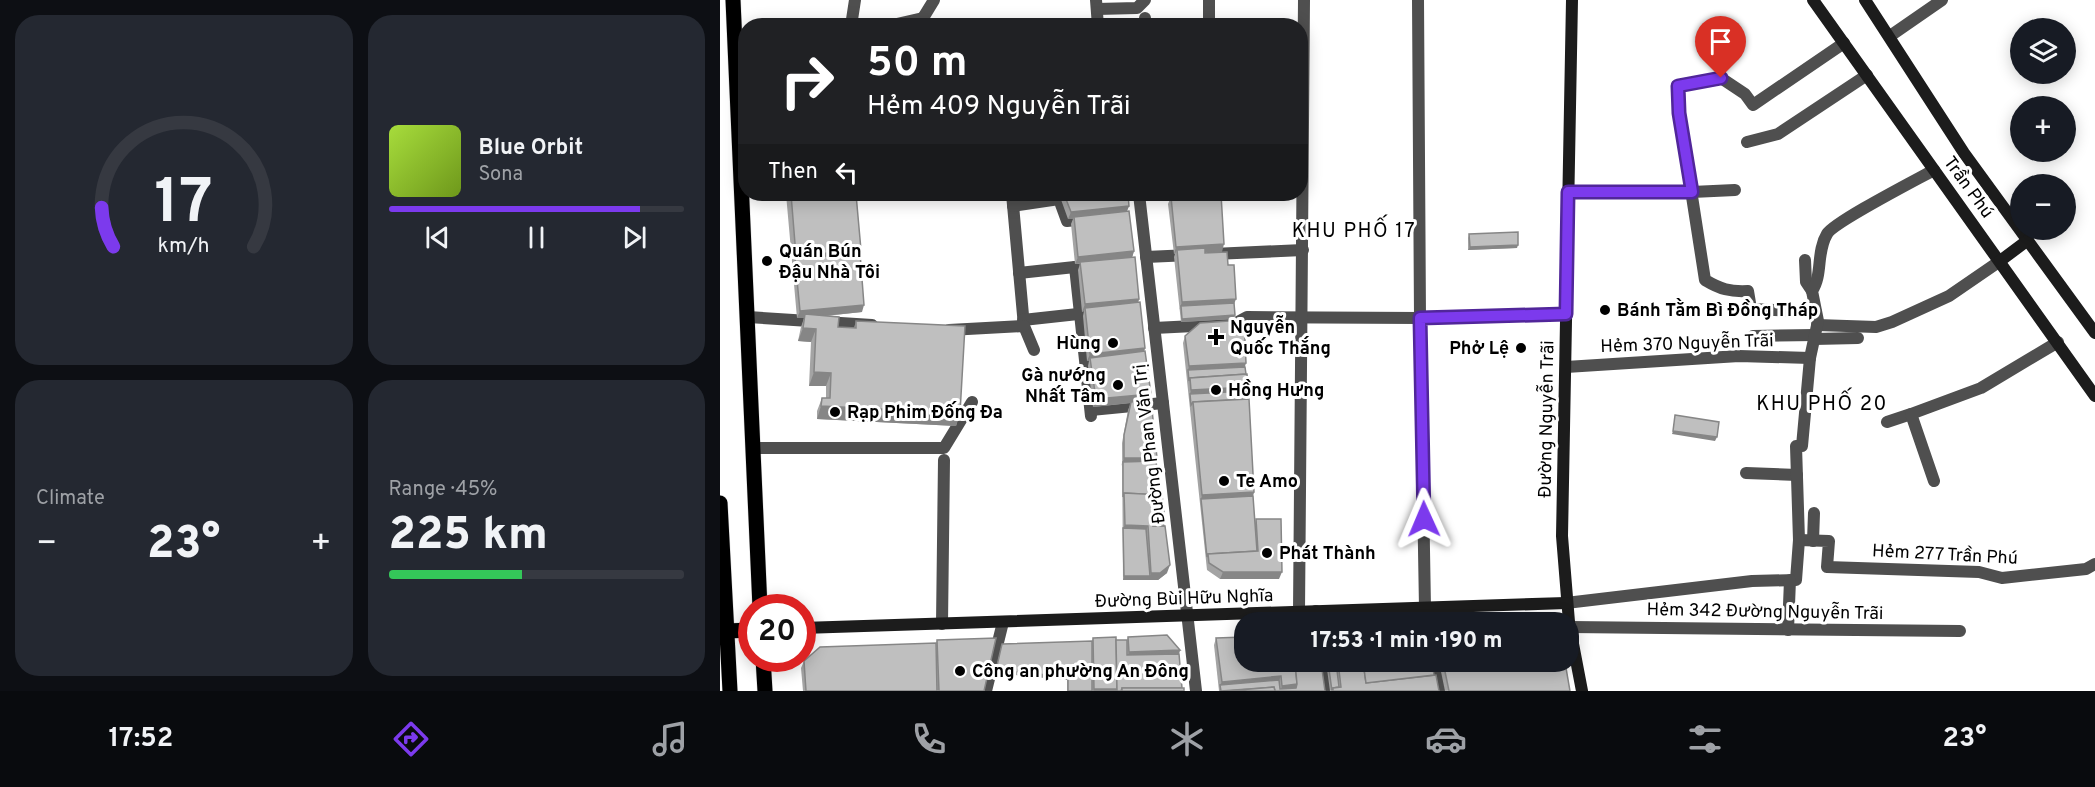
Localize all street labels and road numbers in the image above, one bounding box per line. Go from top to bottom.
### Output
street label: Trần Phú [1938,152,1999,223]
street label: Hẻm 370 Nguyễn Trãi [1600,328,1774,359]
street label: Đường Nguyễn Trãi [1533,340,1560,498]
street label: Đường Phan Văn Trị [1129,363,1172,525]
street label: Hẻm 277 Trần Phú [1871,539,2018,571]
street label: Đường Bùi Hữu Nghĩa [1094,585,1274,614]
street label: Hẻm 342 Đường Nguyễn Trãi [1646,597,1884,626]

